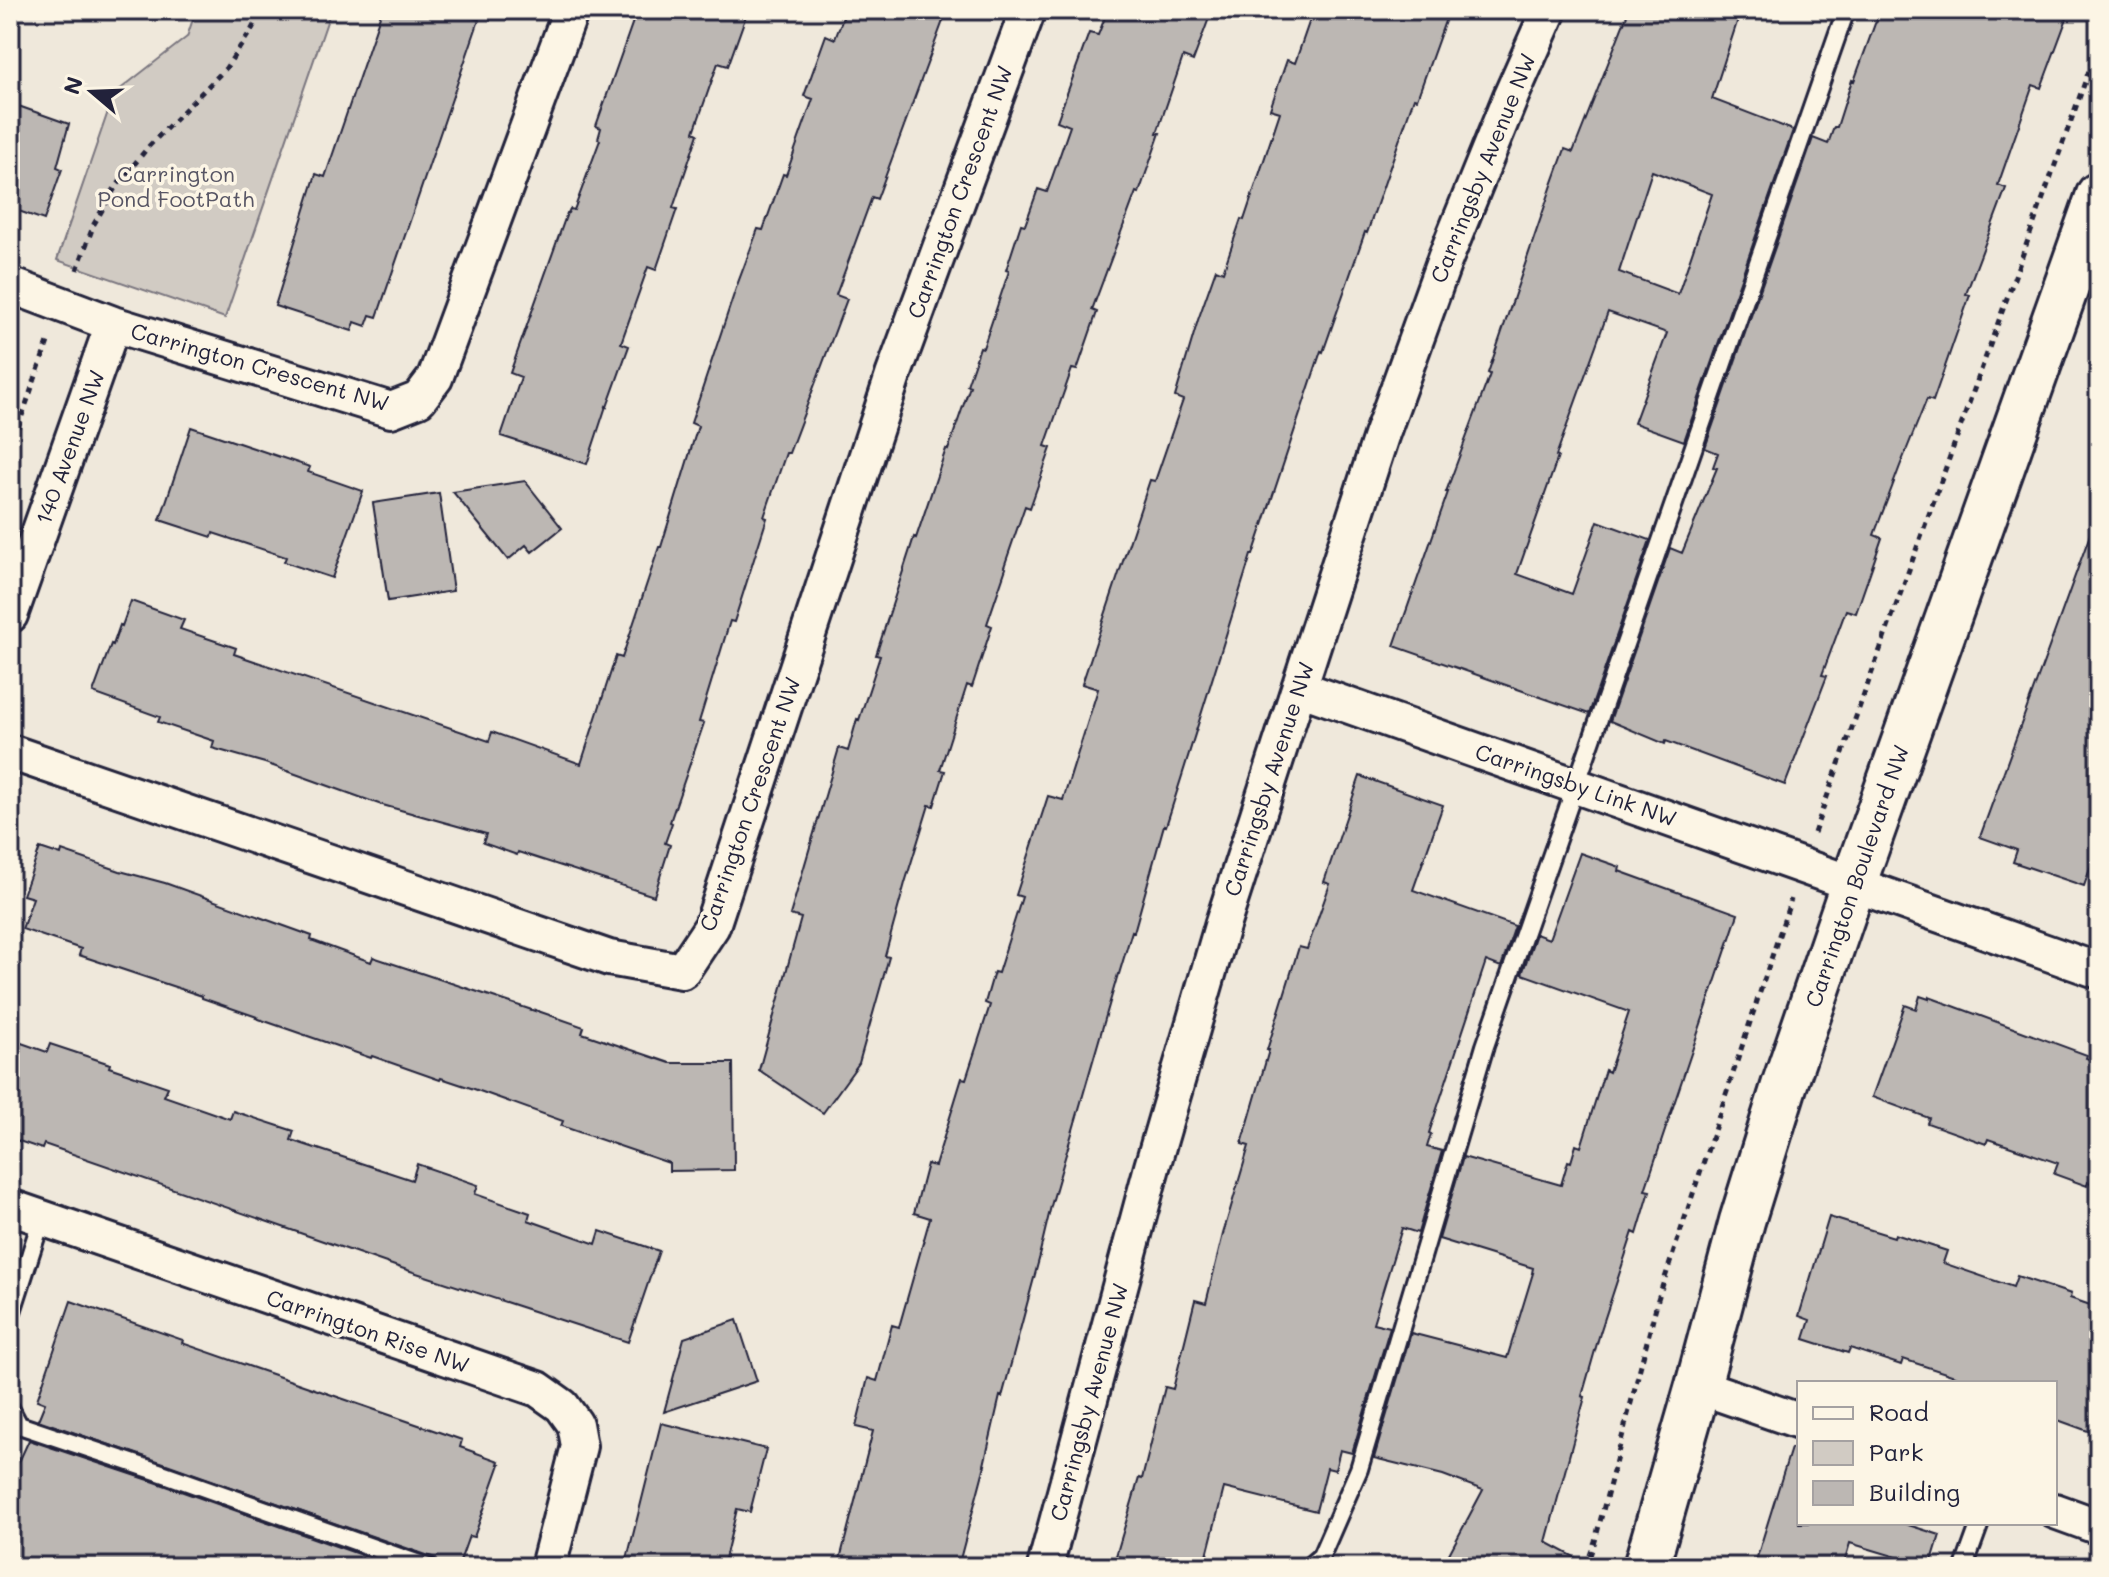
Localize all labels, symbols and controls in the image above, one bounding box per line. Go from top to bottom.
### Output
street label: Carringsby Avenue NW [1423,49,1542,287]
north arrow [52,52,132,132]
street label: Carrington Crescent NW [900,61,1019,322]
text: N [56,73,89,98]
park label: Carrington Pond FootPath [98,159,254,213]
street label: Carrington Crescent NW [128,316,393,417]
street label: 140 Avenue NW [28,366,111,528]
street label: Carringsby Avenue NW [1217,658,1320,900]
street label: Carrington Crescent NW [692,673,807,935]
street label: Carringsby Link NW [1472,736,1681,833]
street label: Carrington Boulevard NW [1798,741,1915,1011]
street label: Carringsby Avenue NW [1043,1280,1134,1524]
street label: Carrington Rise NW [263,1282,474,1379]
legend [1797,1381,2057,1525]
text: Road [1869,1396,1929,1427]
text: Park [1869,1436,1923,1467]
text: Building [1869,1476,1960,1507]

